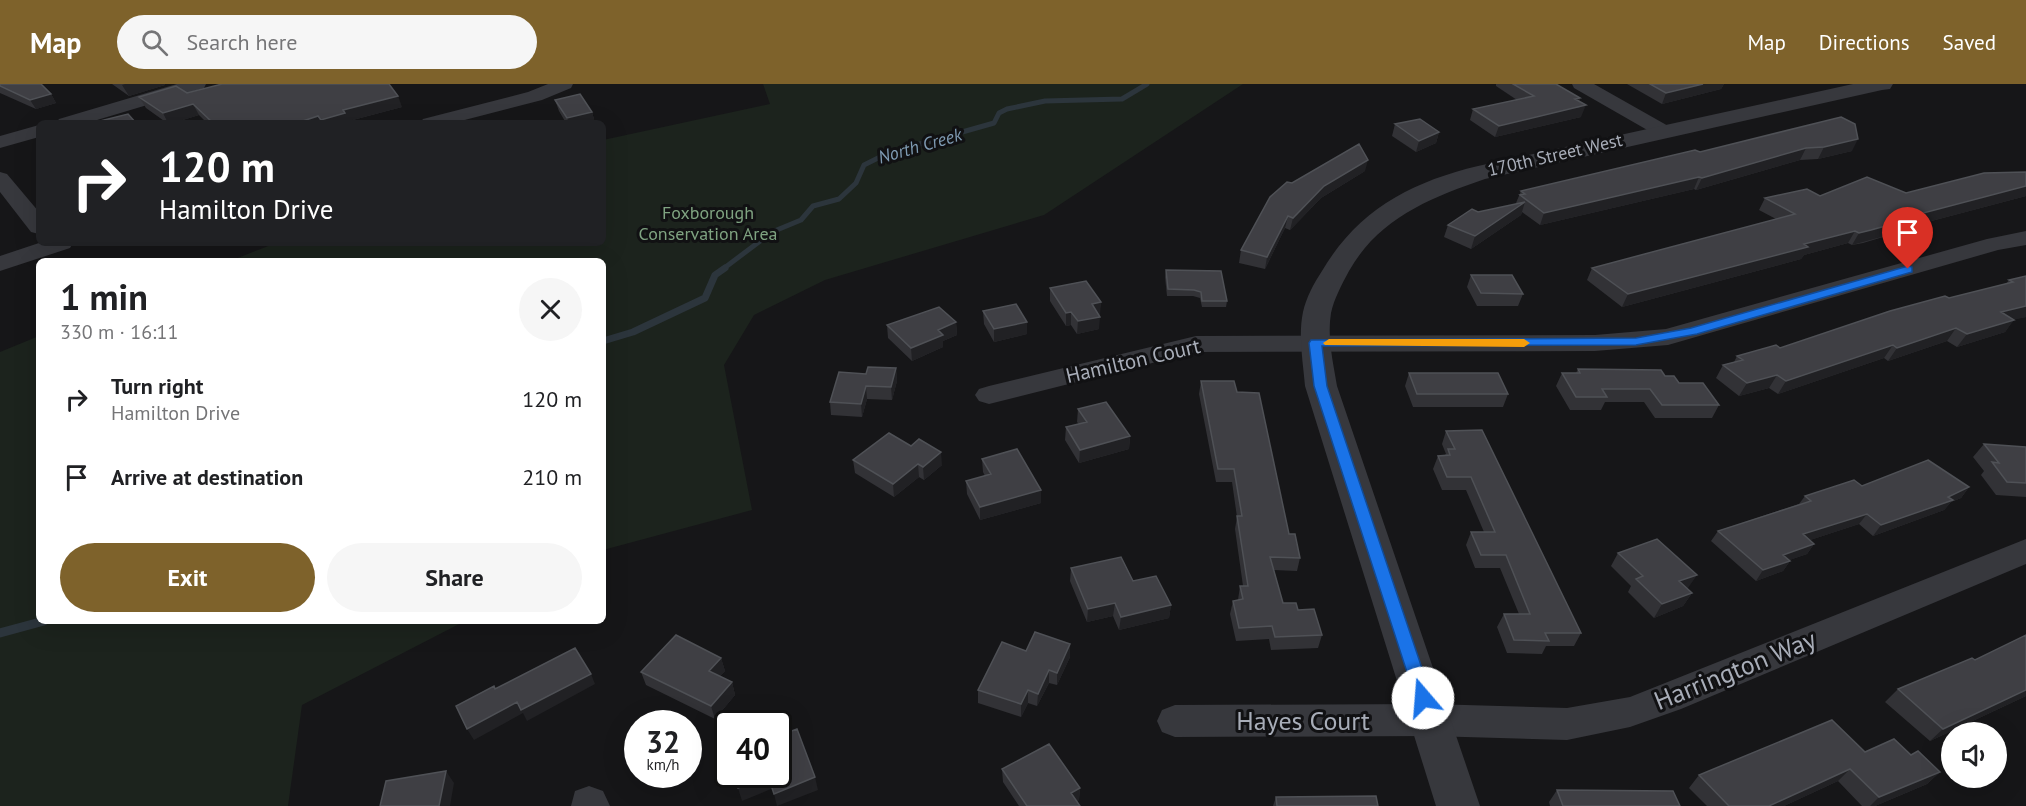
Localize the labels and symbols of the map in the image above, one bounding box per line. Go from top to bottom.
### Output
water label: North Creek [875,122,965,168]
street label: 170th Street West [1485,128,1625,181]
park label: Foxborough Conservation Area [639,201,777,245]
pin [1882,207,1933,269]
street label: Hamilton Court [1063,332,1203,389]
street label: Harrington Way [1649,622,1821,717]
position arrow [1391,666,1455,730]
street label: Hayes Court [1236,704,1370,737]
speed limit sign: 40 [714,710,792,788]

